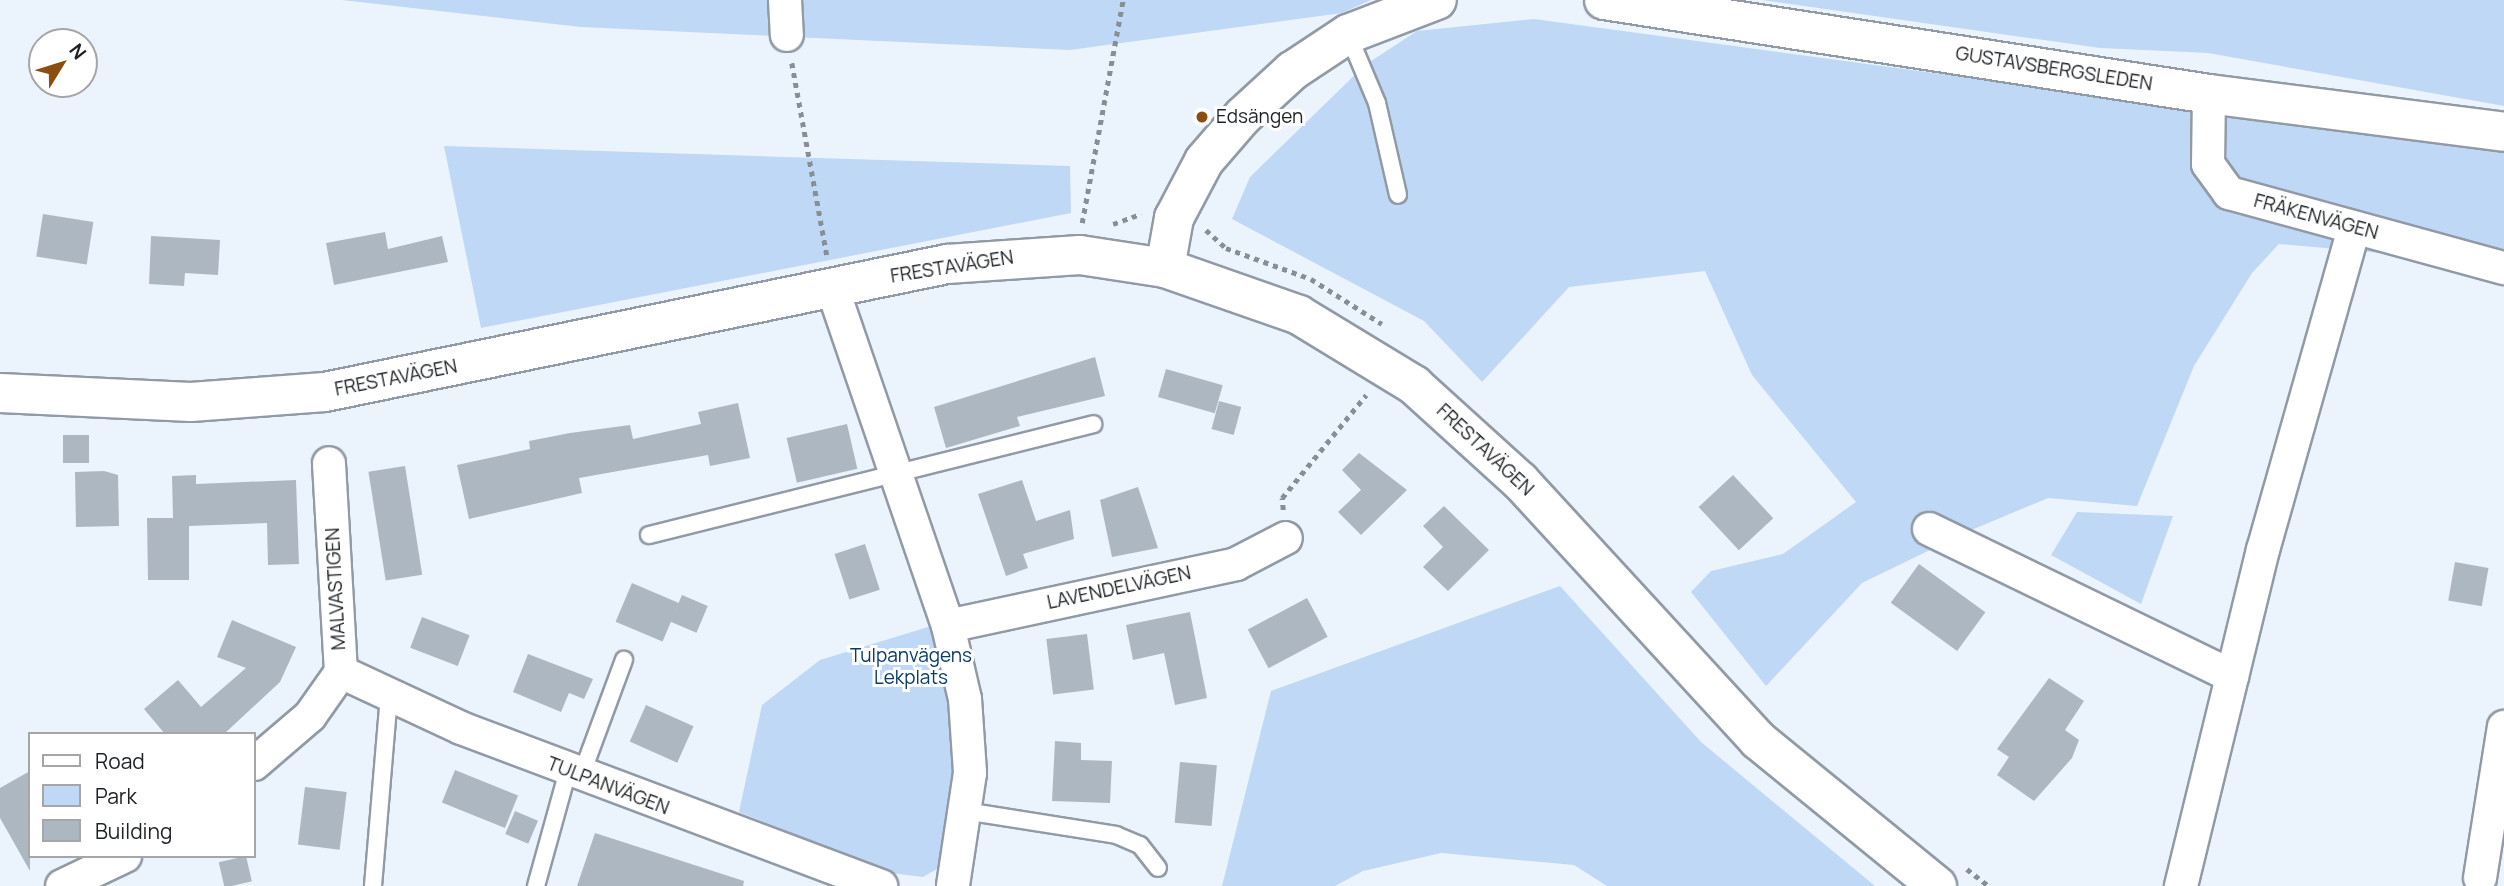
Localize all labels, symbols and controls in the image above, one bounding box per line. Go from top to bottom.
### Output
north arrow [28,28,98,98]
text: N [64,38,92,65]
street label: GUSTAVSBERGSLEDEN [1954,42,2154,96]
place label: Edsängen [1216,106,1303,128]
marker: Edsängen [1194,109,1210,125]
street label: FRÄKENVÄGEN [2251,189,2381,245]
street label: FRESTAVÄGEN [889,246,1015,288]
street label: FRESTAVÄGEN [333,355,459,401]
street label: FRESTAVÄGEN [1432,399,1538,501]
street label: MALVASTIGEN [321,527,351,651]
street label: LAVENDELVÄGEN [1045,562,1193,614]
park label: Tulpanvägens Lekplats [850,645,972,689]
legend [28,732,256,858]
text: Road [95,747,145,775]
street label: TULPANVÄGEN [544,752,672,820]
text: Park [95,782,137,810]
text: Building [95,817,172,845]

